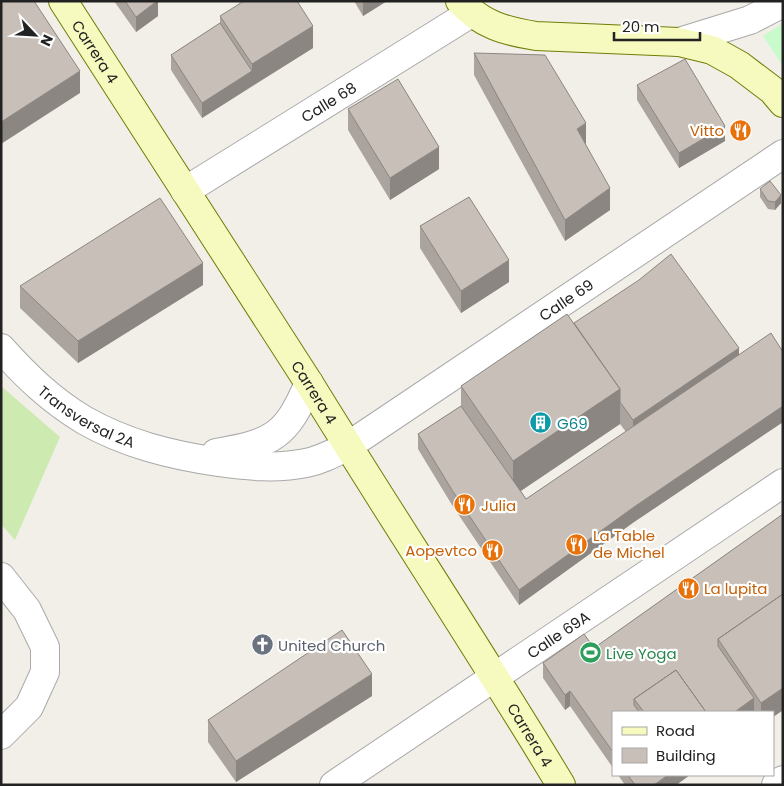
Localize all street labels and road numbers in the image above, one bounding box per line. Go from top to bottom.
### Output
street label: Carrera 4 [67,16,124,87]
street label: Calle 68 [297,77,360,127]
street label: Calle 69 [535,274,597,325]
street label: Carrera 4 [287,356,342,428]
street label: Transversal 2A [34,380,138,453]
street label: Calle 69A [522,606,594,663]
street label: Carrera 4 [503,699,558,771]

